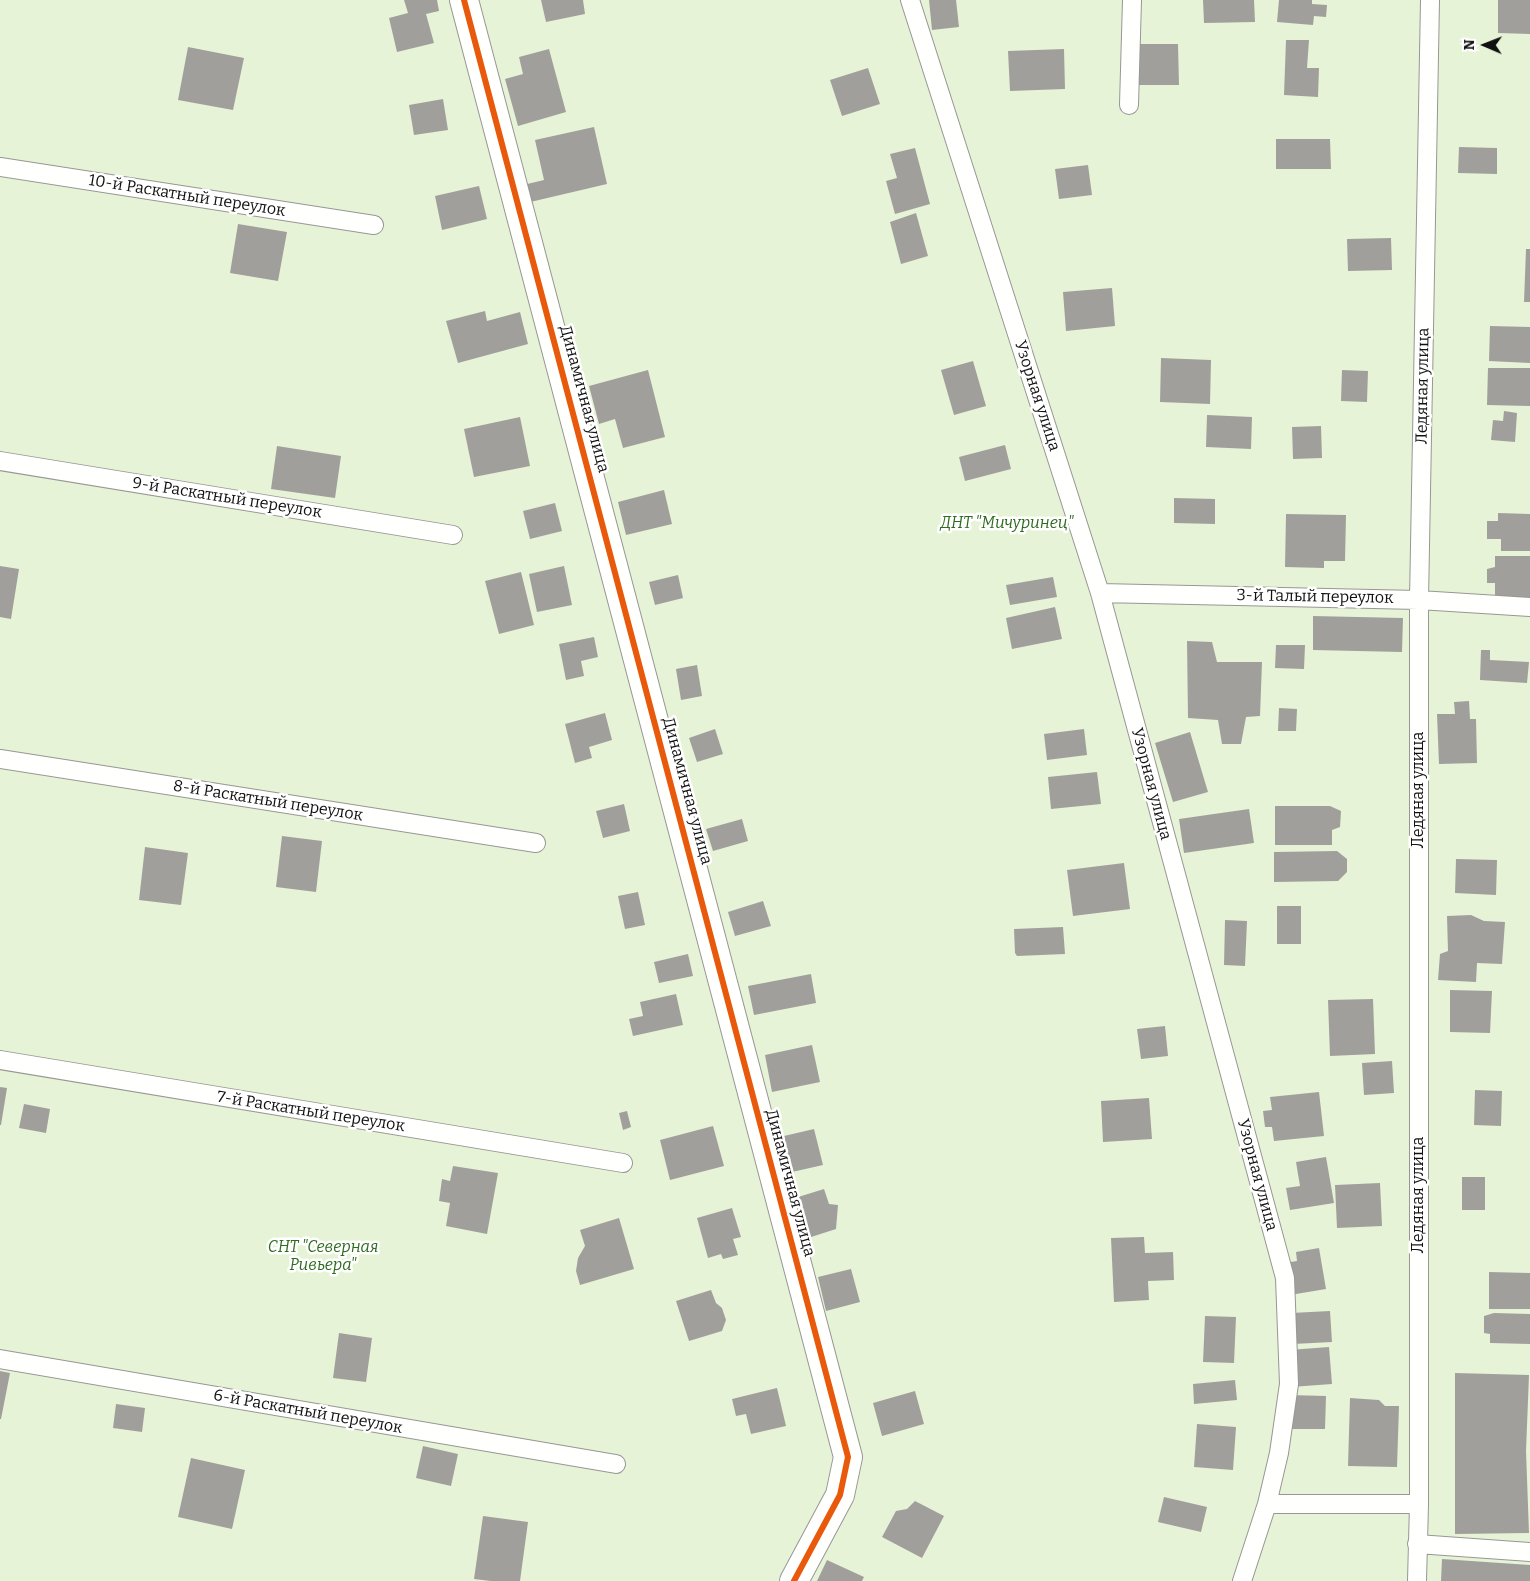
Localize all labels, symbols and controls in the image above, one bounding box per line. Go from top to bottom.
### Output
north arrow [1460,20,1510,70]
text: N [1461,39,1478,50]
street label: 10-й Раскатный переулок [87,171,287,221]
street label: Динамичная улица [555,323,613,475]
street label: Ледяная улица [1412,328,1434,444]
street label: Узорная улица [1010,338,1064,454]
street label: 9-й Раскатный переулок [131,474,323,522]
park label: ДНТ "Мичуринец" [940,514,1074,534]
street label: 3-й Талый переулок [1236,586,1394,608]
street label: Динамичная улица [658,715,716,867]
street label: Узорная улица [1127,726,1175,842]
street label: Ледяная улица [1409,732,1429,848]
street label: 8-й Раскатный переулок [172,777,364,825]
street label: 7-й Раскатный переулок [216,1088,406,1136]
street label: Динамичная улица [761,1107,819,1259]
street label: Узорная улица [1233,1117,1281,1233]
street label: Ледяная улица [1409,1137,1429,1253]
park label: СНТ "Северная Ривьера" [268,1238,378,1276]
street label: 6-й Раскатный переулок [212,1386,404,1438]

